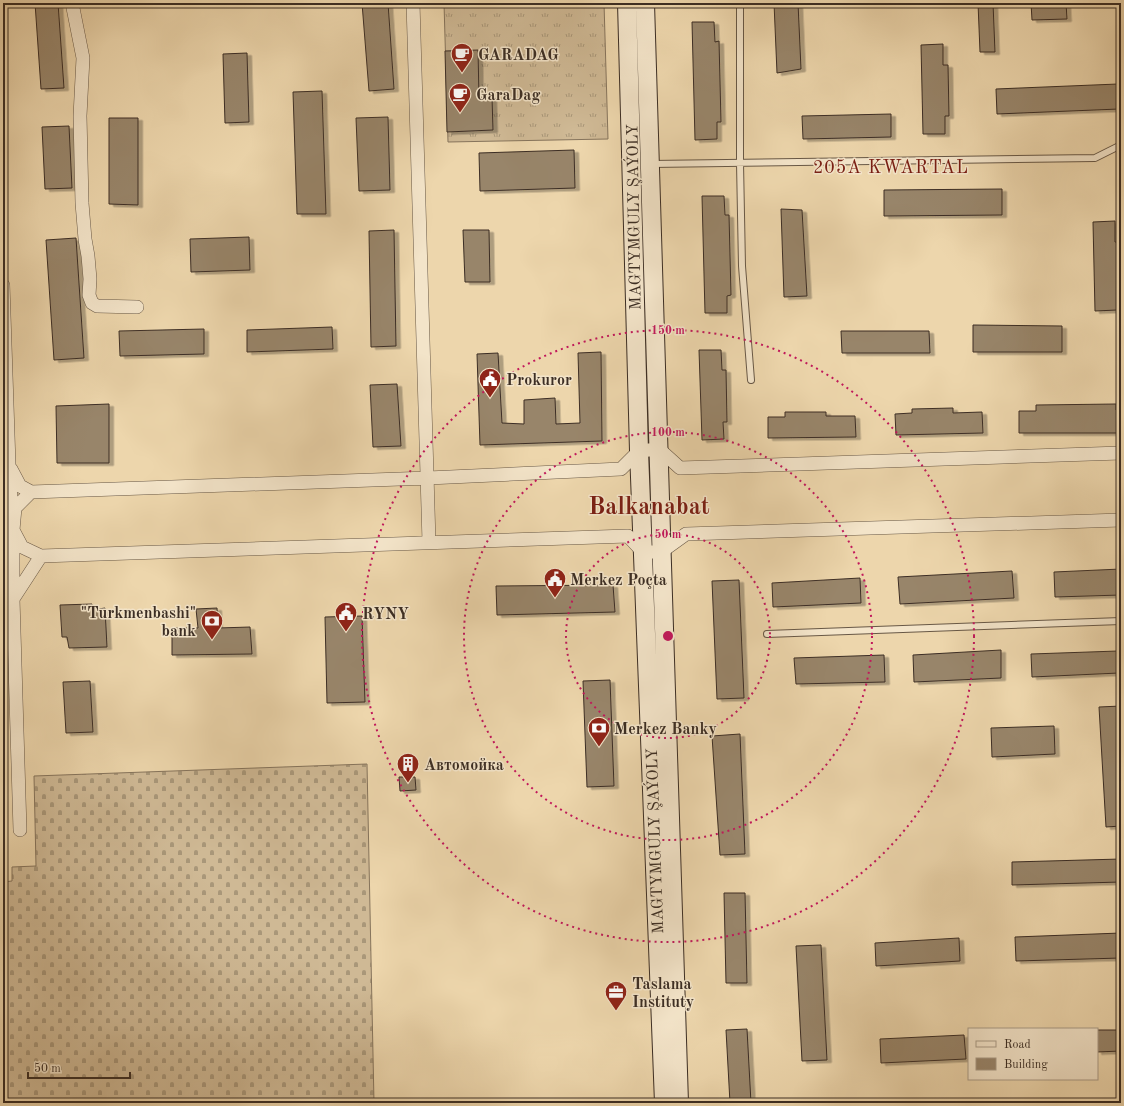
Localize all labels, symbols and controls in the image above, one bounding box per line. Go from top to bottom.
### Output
cafe icon: GARADAG [449,41,475,74]
place label: GARADAG [478,48,559,64]
cafe icon: GaraDag [447,81,473,114]
place label: GaraDag [476,88,540,104]
street label: MAGTYMGULY ŞAÝOLY [621,123,645,310]
district label: 205A KWARTAL [813,159,969,177]
text: 150 m [651,324,685,337]
public building icon: Prokuror [477,366,503,399]
place label: Prokuror [506,373,572,389]
text: 100 m [651,427,685,439]
district label: Balkanabat [588,496,710,520]
text: 50 m [655,528,682,541]
public building icon: Merkez Poçta [542,566,568,599]
place label: Merkez Poçta [570,573,667,589]
public building icon: RYNY [333,600,359,633]
place label: "Turkmenbashi" bank [81,606,196,640]
place label: RYNY [362,607,409,623]
bank icon: "Turkmenbashi" bank [199,608,225,641]
centre of rings [661,629,675,643]
bank icon: Merkez Banky [586,715,612,748]
place label: Merkez Banky [614,722,717,738]
street label: MAGTYMGULY ŞAÝOLY [641,747,667,934]
building icon: Автомойка [395,751,421,784]
place label: Автомойка [424,758,504,774]
place label: Taslama Instituty [632,977,694,1011]
office icon: Taslama Instituty [603,979,629,1012]
legend [968,1028,1098,1080]
text: Road [1004,1039,1031,1051]
scale bar [28,1054,130,1080]
text: Building [1004,1059,1048,1071]
text: 50 m [34,1062,61,1075]

